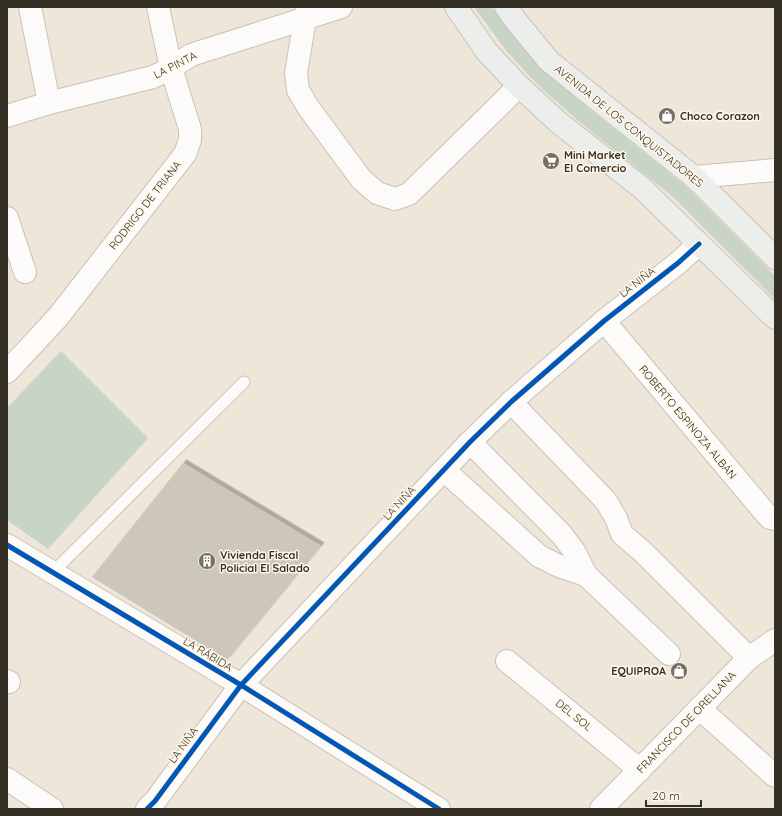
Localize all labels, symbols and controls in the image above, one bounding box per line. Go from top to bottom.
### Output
street label: LA PINTA [151,48,199,82]
street label: AVENIDA DE LOS CONQUISTADORES [552,62,706,190]
shop icon: Choco Corazon [657,106,677,126]
place label: Choco Corazon [680,109,760,123]
place label: Mini Market El Comercio [564,148,627,175]
supermarket icon: Mini Market El Comercio [541,151,561,171]
street label: RODRIGO DE TRIANA [106,158,184,252]
street label: LA NIÑA [616,264,658,300]
street label: ROBERTO ESPINOZA ALBÁN [636,362,740,482]
street label: LA NIÑA [380,483,418,523]
place label: Vivienda Fiscal Policial El Salado [220,548,310,575]
building icon: Vivienda Fiscal Policial El Salado [197,551,217,571]
street label: LA RÁBIDA [181,634,235,674]
shop icon: EQUIPROA [669,661,689,681]
place label: EQUIPROA [611,664,666,678]
street label: FRANCISCO DE ORELLANA [634,668,738,776]
street label: DEL SOL [553,696,595,734]
street label: LA NIÑA [165,724,201,766]
scale bar [646,782,701,808]
text: 20 m [652,788,680,803]

